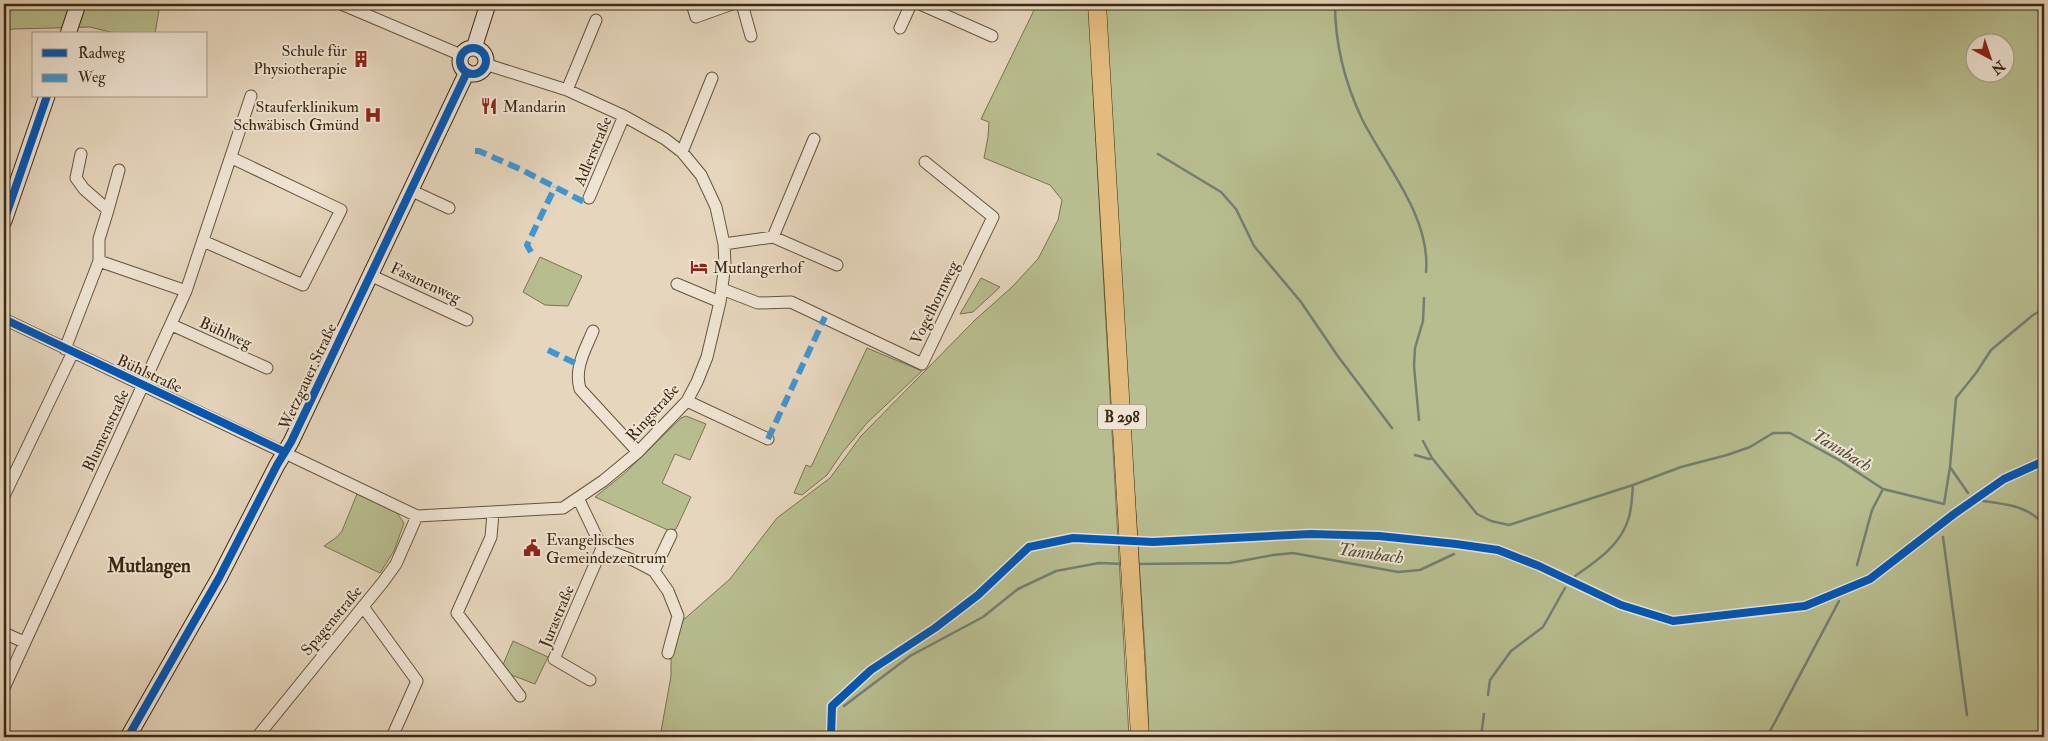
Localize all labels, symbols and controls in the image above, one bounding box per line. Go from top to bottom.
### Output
legend [32,32,208,98]
north arrow [1966,32,2016,82]
place label: Schule für Physiotherapie [253,41,347,80]
text: Radweg [78,44,126,63]
building icon: Schule für Physiotherapie [351,49,371,69]
text: N [1987,56,2009,78]
text: Weg [77,68,106,87]
restaurant icon: Mandarin [479,96,499,116]
place label: Stauferklinikum Schwäbisch Gmünd [233,97,360,135]
place label: Mandarin [503,97,566,117]
hospital icon: Stauferklinikum Schwäbisch Gmünd [363,105,383,125]
street label: Adlerstraße [569,113,617,190]
street label: Vogelhornweg [906,256,964,348]
hotel icon: Mutlangerhof [689,257,709,277]
street label: Fasanenweg [387,258,465,308]
place label: Mutlangerhof [713,258,805,278]
street label: Bühlweg [196,312,256,354]
street label: Wetzgauer Straße [274,320,341,434]
street label: Bühlstraße [114,350,186,398]
street label: Ringstraße [622,380,684,446]
street label: Blumenstraße [78,386,134,475]
road number: B 298 [1098,404,1146,430]
water label: Tannbach [1808,424,1876,477]
place label: Evangelisches Gemeindezentrum [546,530,667,568]
public building icon: Evangelisches Gemeindezentrum [522,538,542,558]
water label: Tannbach [1337,538,1405,569]
district label: Mutlangen [106,554,191,579]
street label: Spagenstraße [297,581,368,660]
street label: Jurastraße [535,582,580,652]

